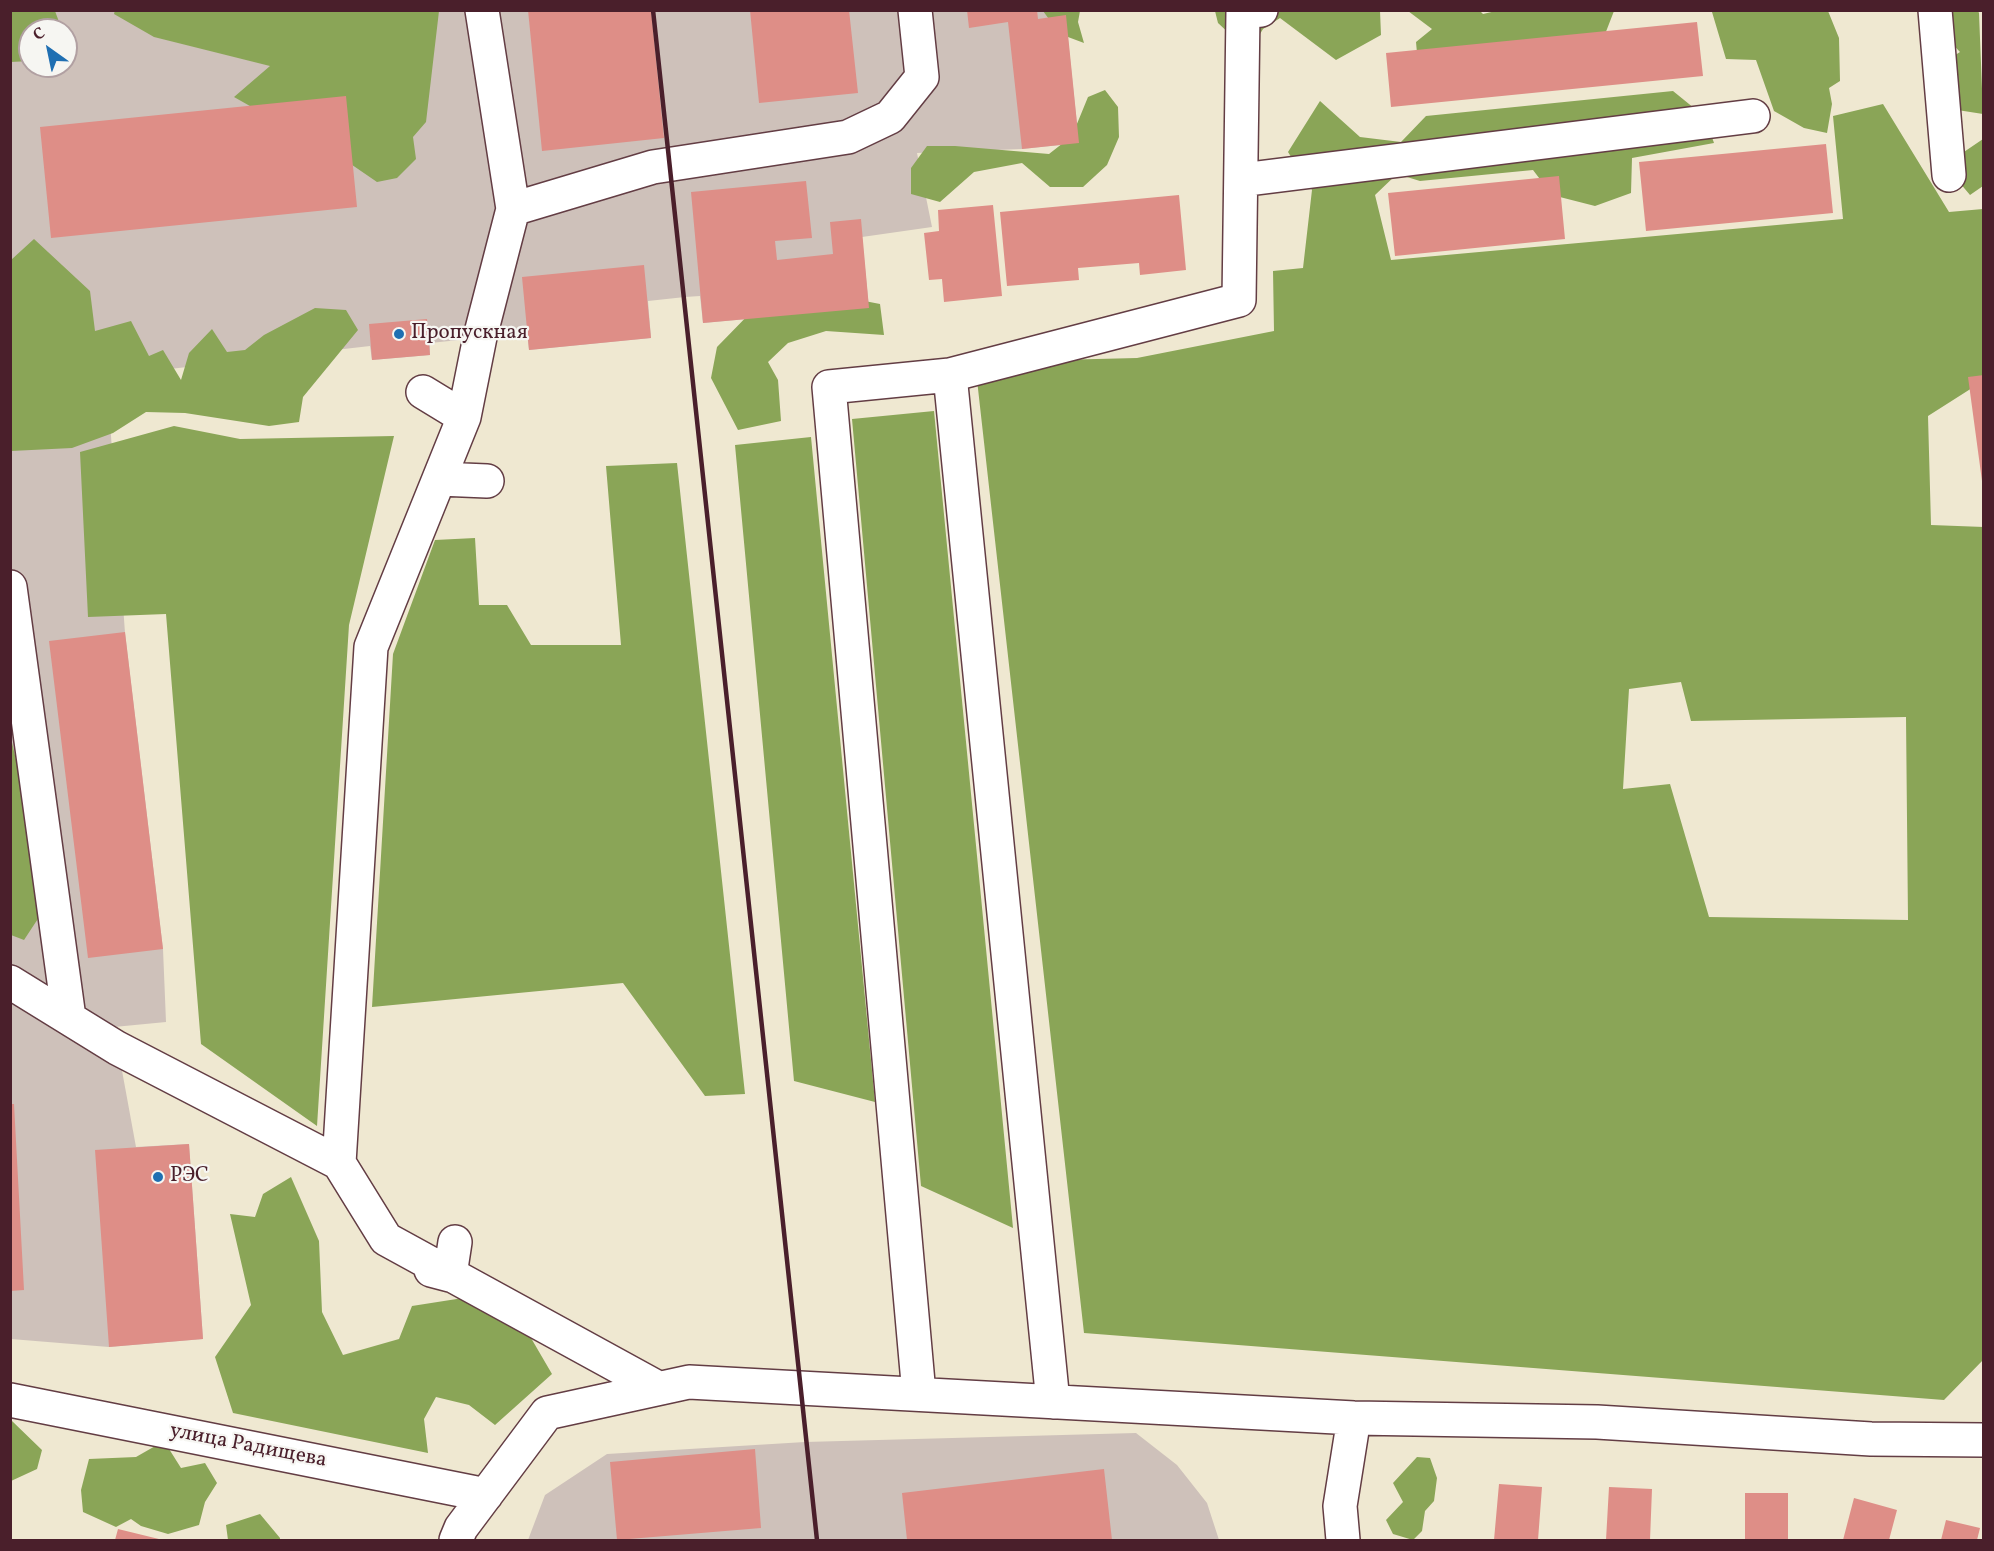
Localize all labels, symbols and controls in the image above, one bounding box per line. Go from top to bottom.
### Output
north arrow [18,18,78,78]
text: С [29,23,50,47]
place label: Пропускная [411,321,528,347]
marker: Пропускная [392,327,406,341]
place label: РЭС [170,1164,209,1190]
marker: РЭС [151,1170,165,1184]
street label: улица Радищева [167,1419,329,1475]

